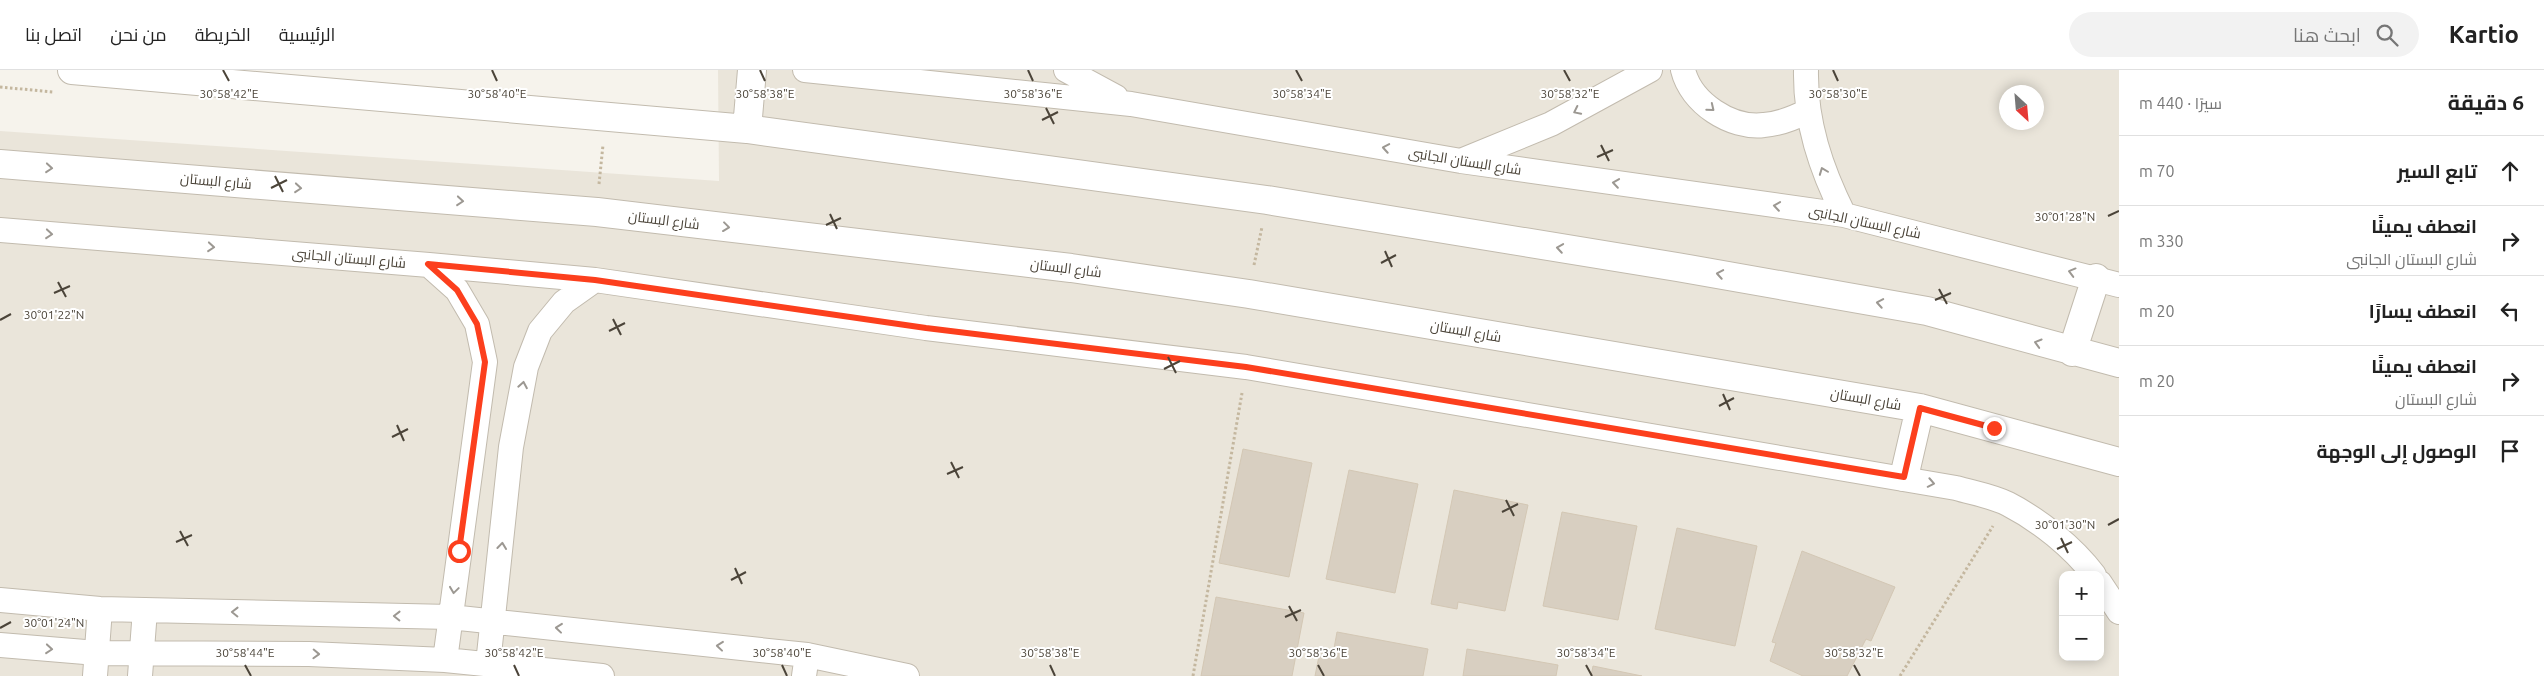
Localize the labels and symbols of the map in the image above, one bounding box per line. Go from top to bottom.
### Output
north arrow [1999,85,2044,130]
text: 30°58'42"E [200,87,259,100]
text: 30°58'40"E [468,87,527,100]
text: 30°58'38"E [736,87,795,100]
text: 30°58'36"E [1004,87,1063,100]
text: 30°58'34"E [1273,87,1332,100]
text: 30°58'32"E [1541,87,1600,100]
text: 30°58'30"E [1809,87,1868,100]
one-way arrow [1705,103,1714,111]
one-way arrow [1573,105,1582,115]
one-way arrow [1382,143,1390,154]
street label: شارع البستان الجانبى [1407,144,1523,179]
one-way arrow [45,162,53,173]
one-way arrow [1819,167,1830,176]
street label: شارع البستان [180,170,252,193]
one-way arrow [1612,178,1620,189]
one-way arrow [294,182,302,193]
one-way arrow [456,195,464,206]
one-way arrow [1773,201,1781,211]
street label: شارع البستان الجانبى [1807,202,1923,243]
street label: شارع البستان [627,208,701,233]
text: 30°01'28"N [2035,210,2095,223]
one-way arrow [722,221,730,232]
one-way arrow [45,229,53,240]
one-way arrow [207,242,215,253]
one-way arrow [1556,243,1565,253]
street label: شارع البستان الجانبى [291,245,407,272]
street label: شارع البستان [1029,256,1103,281]
one-way arrow [2067,267,2076,278]
one-way arrow [1716,270,1725,280]
one-way arrow [1876,298,1885,308]
text: 30°01'22"N [24,308,84,321]
street label: شارع البستان [1429,317,1503,346]
one-way arrow [2034,338,2042,348]
one-way arrow [517,380,527,389]
street label: شارع البستان [1829,385,1903,414]
route end [1983,417,2006,440]
one-way arrow [1927,477,1936,487]
text: 30°01'30"N [2035,518,2095,531]
route start [448,540,471,563]
one-way arrow [496,541,507,549]
one-way arrow [449,586,460,594]
one-way arrow [230,607,238,617]
one-way arrow [393,611,400,621]
text: 30°01'24"N [24,616,84,629]
one-way arrow [555,623,563,634]
one-way arrow [716,641,724,652]
one-way arrow [45,643,53,654]
text: 30°58'44"E [216,646,275,659]
text: 30°58'42"E [485,646,544,659]
text: 30°58'40"E [753,646,812,659]
text: 30°58'38"E [1021,646,1080,659]
text: 30°58'36"E [1289,646,1348,659]
text: 30°58'34"E [1557,646,1616,659]
text: 30°58'32"E [1825,646,1884,659]
one-way arrow [312,649,320,659]

